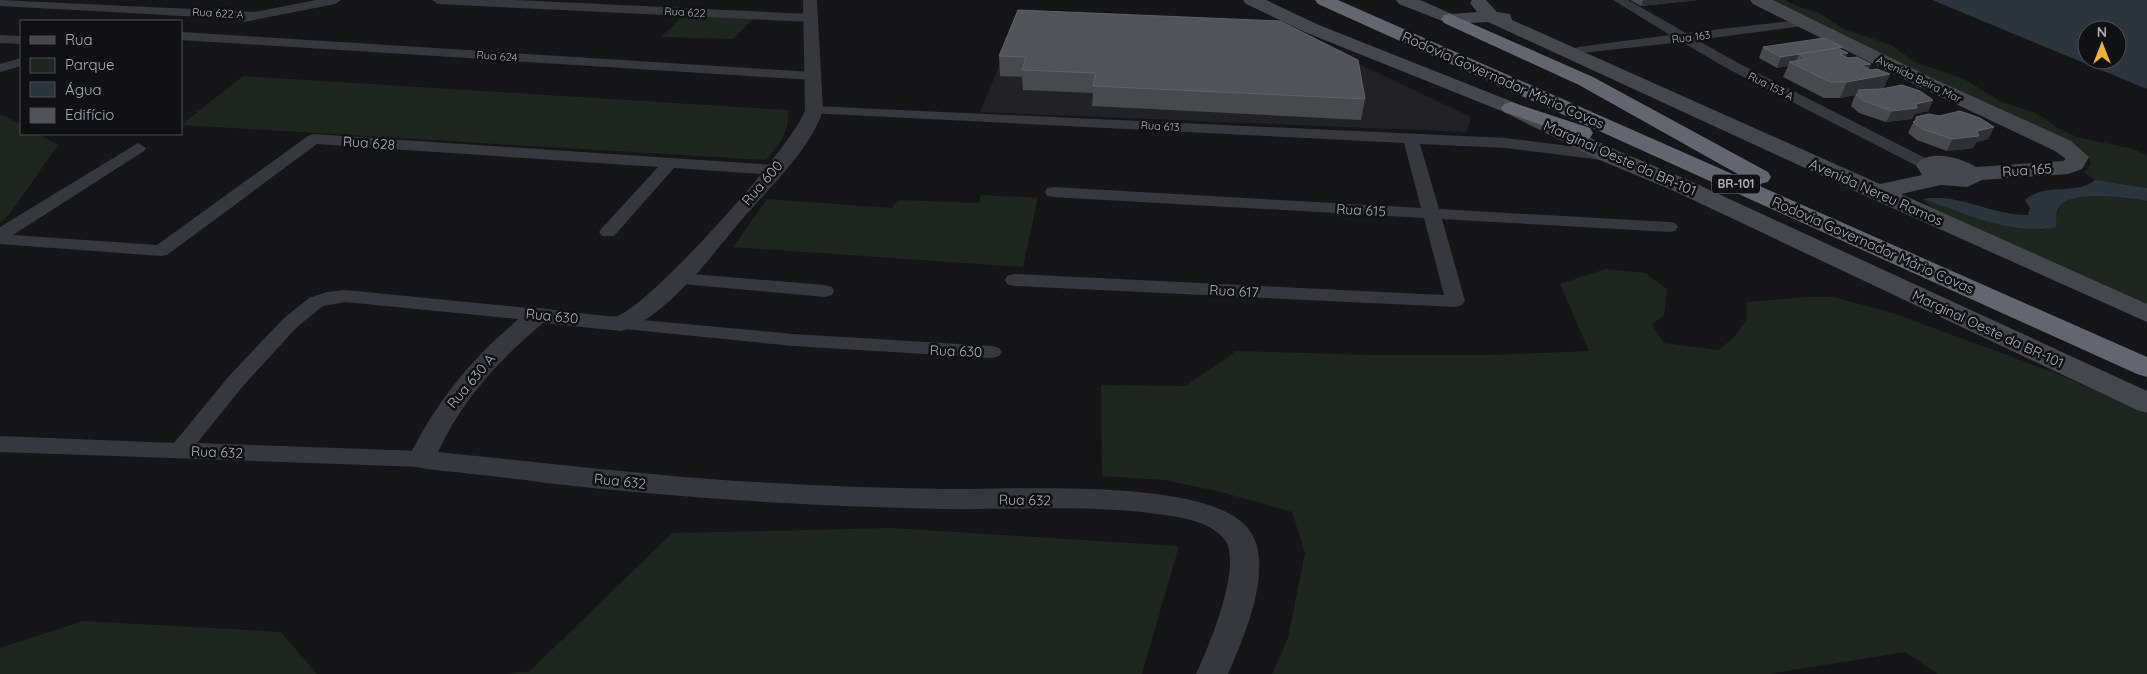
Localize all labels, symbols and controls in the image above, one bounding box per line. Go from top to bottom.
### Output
street label: Rua 622 [664,4,706,20]
street label: Rua 622 A [192,5,244,21]
legend [20,20,182,135]
north arrow [2077,20,2127,70]
text: N [2097,23,2107,41]
street label: Rodovia Governador Mário Covas [1399,27,1607,133]
street label: Rua 163 [1671,28,1711,46]
text: Rua [65,30,93,49]
street label: Rua 624 [476,48,518,64]
street label: Avenida Beira Mar [1874,52,1965,106]
text: Parque [65,55,115,74]
street label: Rua 153 A [1746,69,1796,103]
text: Água [65,80,102,99]
text: Edifício [65,105,114,124]
street label: Marginal Oeste da BR-101 [1541,116,1699,200]
street label: Rua 613 [1140,118,1180,134]
street label: Rua 628 [342,132,396,154]
street label: Avenida Nereu Ramos [1806,154,1946,230]
street label: Rua 600 [738,157,786,209]
street label: Rua 165 [2002,159,2052,181]
road number: BR-101 [1712,174,1760,193]
street label: Rodovia Governador Mário Covas [1769,192,1977,298]
street label: Rua 615 [1336,200,1386,220]
street label: Rua 617 [1209,281,1259,301]
street label: Marginal Oeste da BR-101 [1909,286,2067,372]
street label: Rua 630 [525,304,579,328]
street label: Rua 630 [929,341,983,361]
street label: Rua 630 A [443,350,499,412]
street label: Rua 632 [191,442,244,462]
street label: Rua 632 [593,469,647,493]
street label: Rua 632 [999,491,1051,509]

